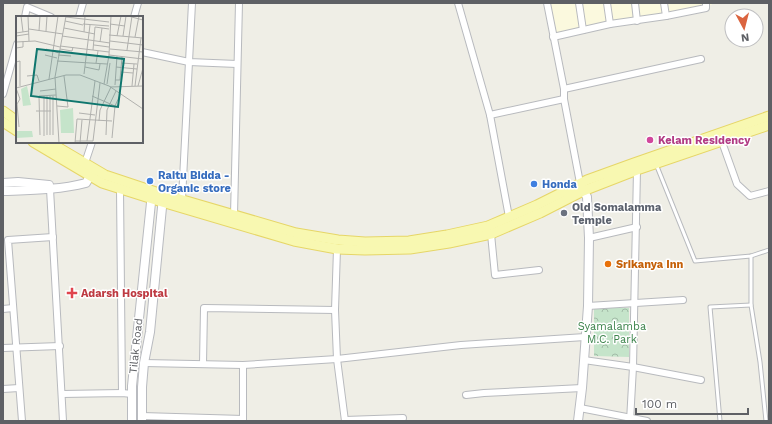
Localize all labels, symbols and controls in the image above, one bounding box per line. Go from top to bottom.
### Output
north arrow [724,8,764,48]
inset map [16,16,143,143]
text: N [740,30,750,44]
place label: Kelam Residency [658,134,751,147]
marker: Kelam Residency [645,135,655,145]
place label: Raitu Bidda - Organic store [158,169,231,195]
marker: Raitu Bidda - Organic store [145,176,155,186]
place label: Honda [542,178,577,191]
marker: Honda [529,179,539,189]
place label: Old Somalamma Temple [572,201,662,227]
marker: Old Somalamma Temple [559,208,569,218]
place label: Srikanya Inn [616,258,684,271]
marker: Srikanya Inn [603,259,613,269]
marker: Adarsh Hospital [66,287,78,299]
place label: Adarsh Hospital [81,287,168,300]
street label: Tilak Road [127,318,145,374]
park label: Syamalamba M.C. Park [578,320,646,346]
scale bar [636,390,748,416]
text: 100 m [642,397,677,411]

